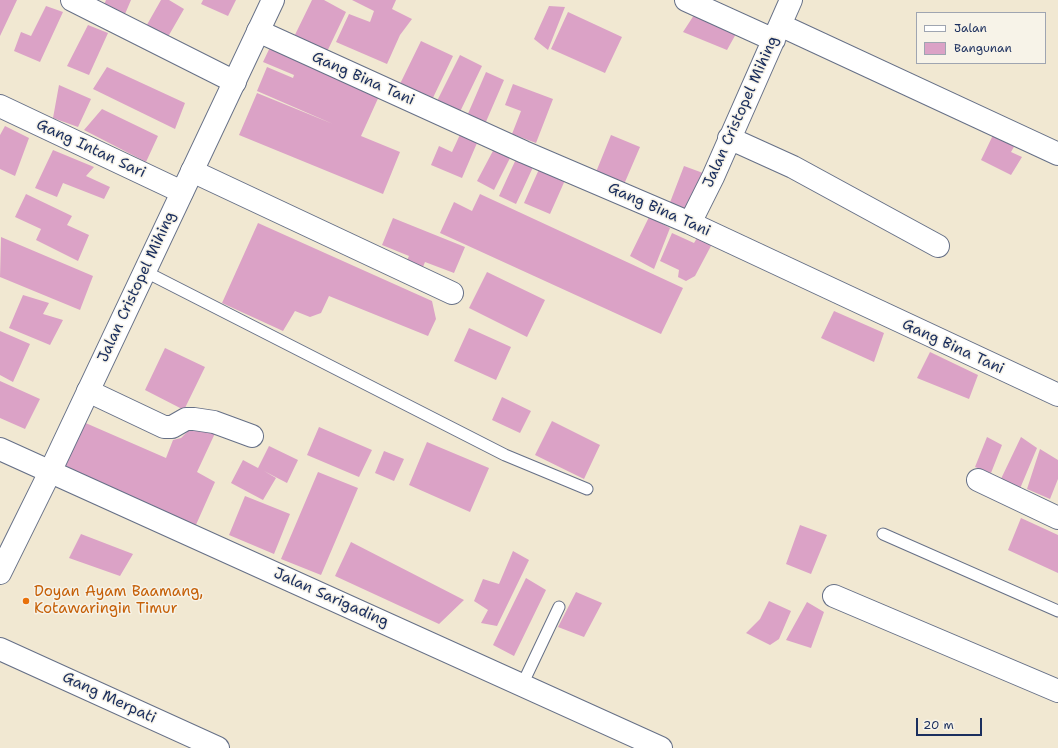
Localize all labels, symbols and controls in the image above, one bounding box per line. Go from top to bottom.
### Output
legend [916,12,1046,64]
text: Jalan [954,20,987,36]
street label: Jalan Cristopel Mihing [699,33,783,191]
text: Bangunan [954,40,1012,56]
street label: Gang Bina Tani [309,48,417,110]
street label: Gang Intan Sari [33,116,149,182]
street label: Gang Bina Tani [605,179,713,241]
street label: Jalan Cristopel Mihing [94,209,180,365]
street label: Gang Bina Tani [899,315,1007,379]
street label: Jalan Sarigading [271,565,391,631]
place label: Doyan Ayam Baamang, Kotawaringin Timur [34,583,203,618]
marker: Doyan Ayam Baamang, Kotawaringin Timur [21,596,31,606]
street label: Gang Merpati [59,668,159,728]
scale bar [918,710,984,736]
text: 20 m [923,717,954,733]

